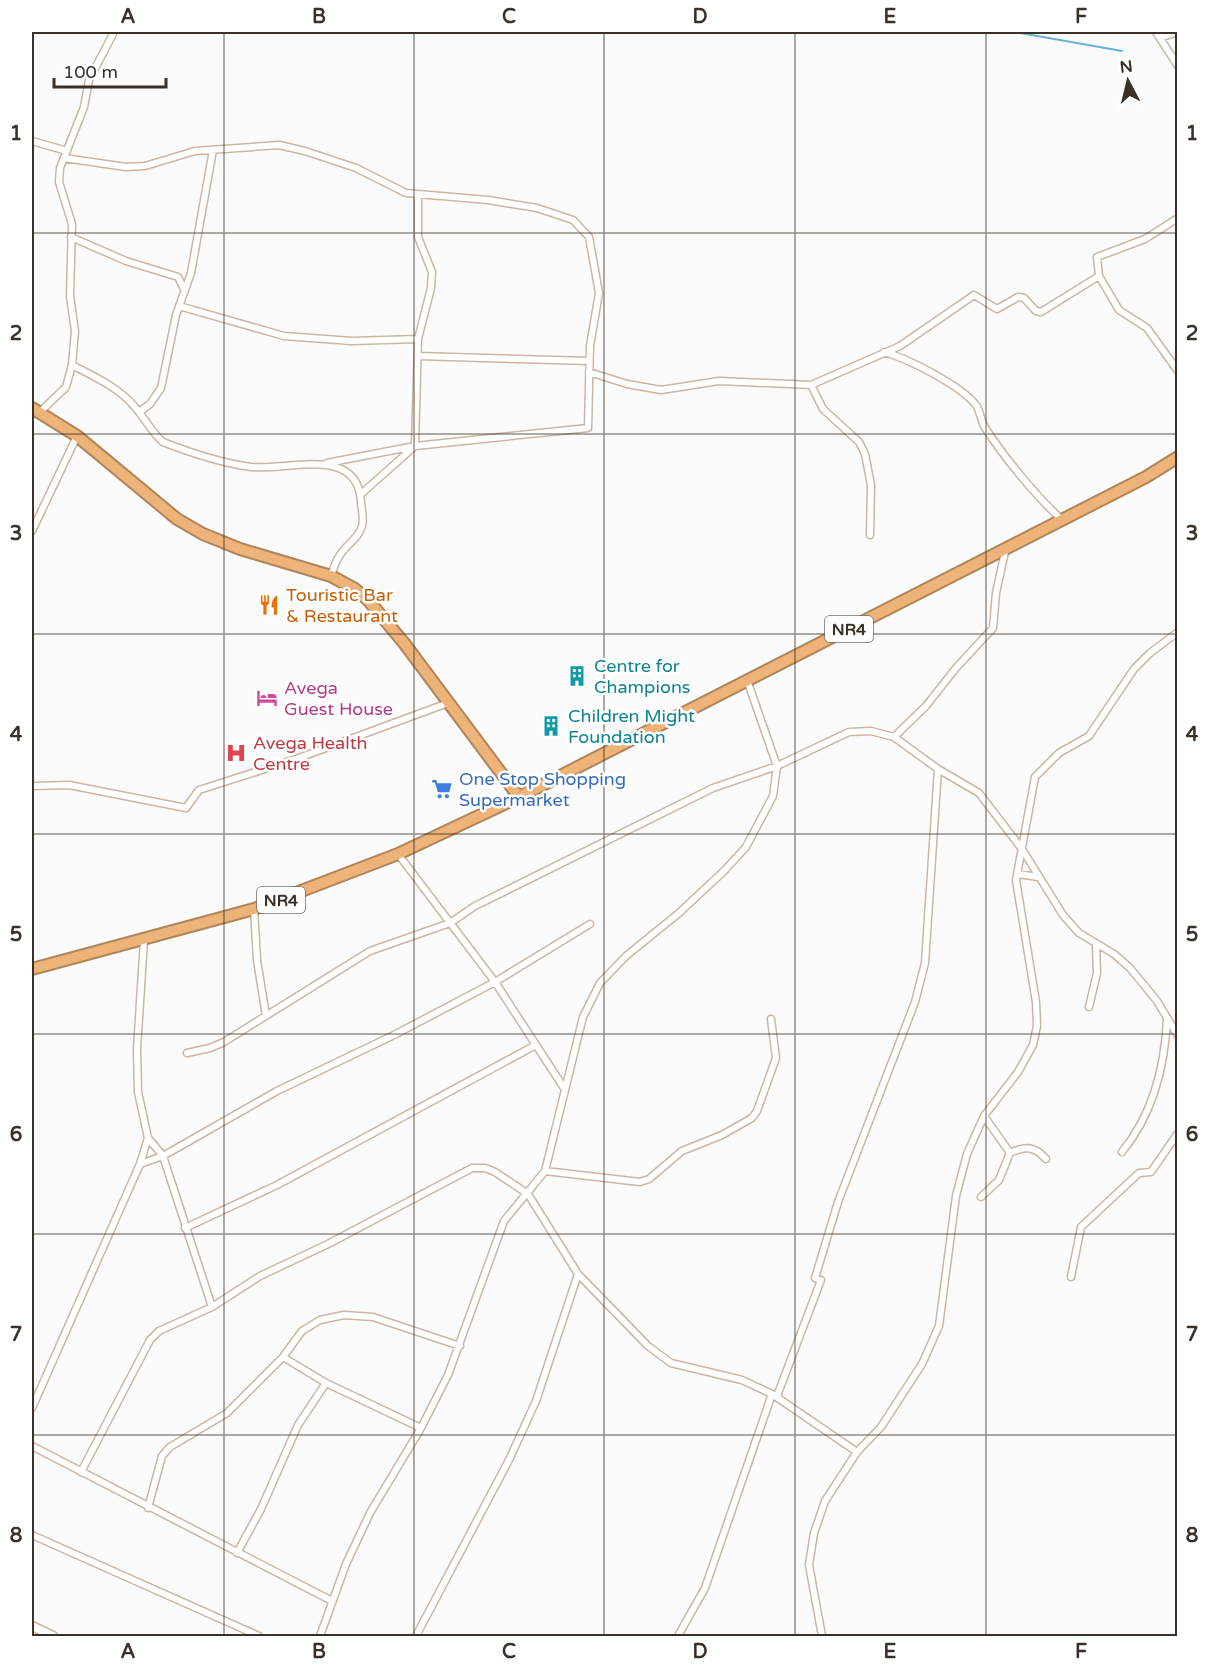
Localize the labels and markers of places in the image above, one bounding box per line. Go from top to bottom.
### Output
place label: Touristic Bar & Restaurant [286,584,398,627]
restaurant icon: Touristic Bar & Restaurant [257,593,281,617]
place label: Centre for Champions [594,655,691,698]
building icon: Centre for Champions [565,664,589,688]
place label: Avega Guest House [284,677,393,720]
hotel icon: Avega Guest House [255,686,279,710]
place label: Children Might Foundation [568,705,695,748]
building icon: Children Might Foundation [539,714,563,738]
place label: Avega Health Centre [253,732,368,775]
hospital icon: Avega Health Centre [224,741,248,765]
place label: One Stop Shopping Supermarket [459,768,626,811]
supermarket icon: One Stop Shopping Supermarket [430,777,454,801]

